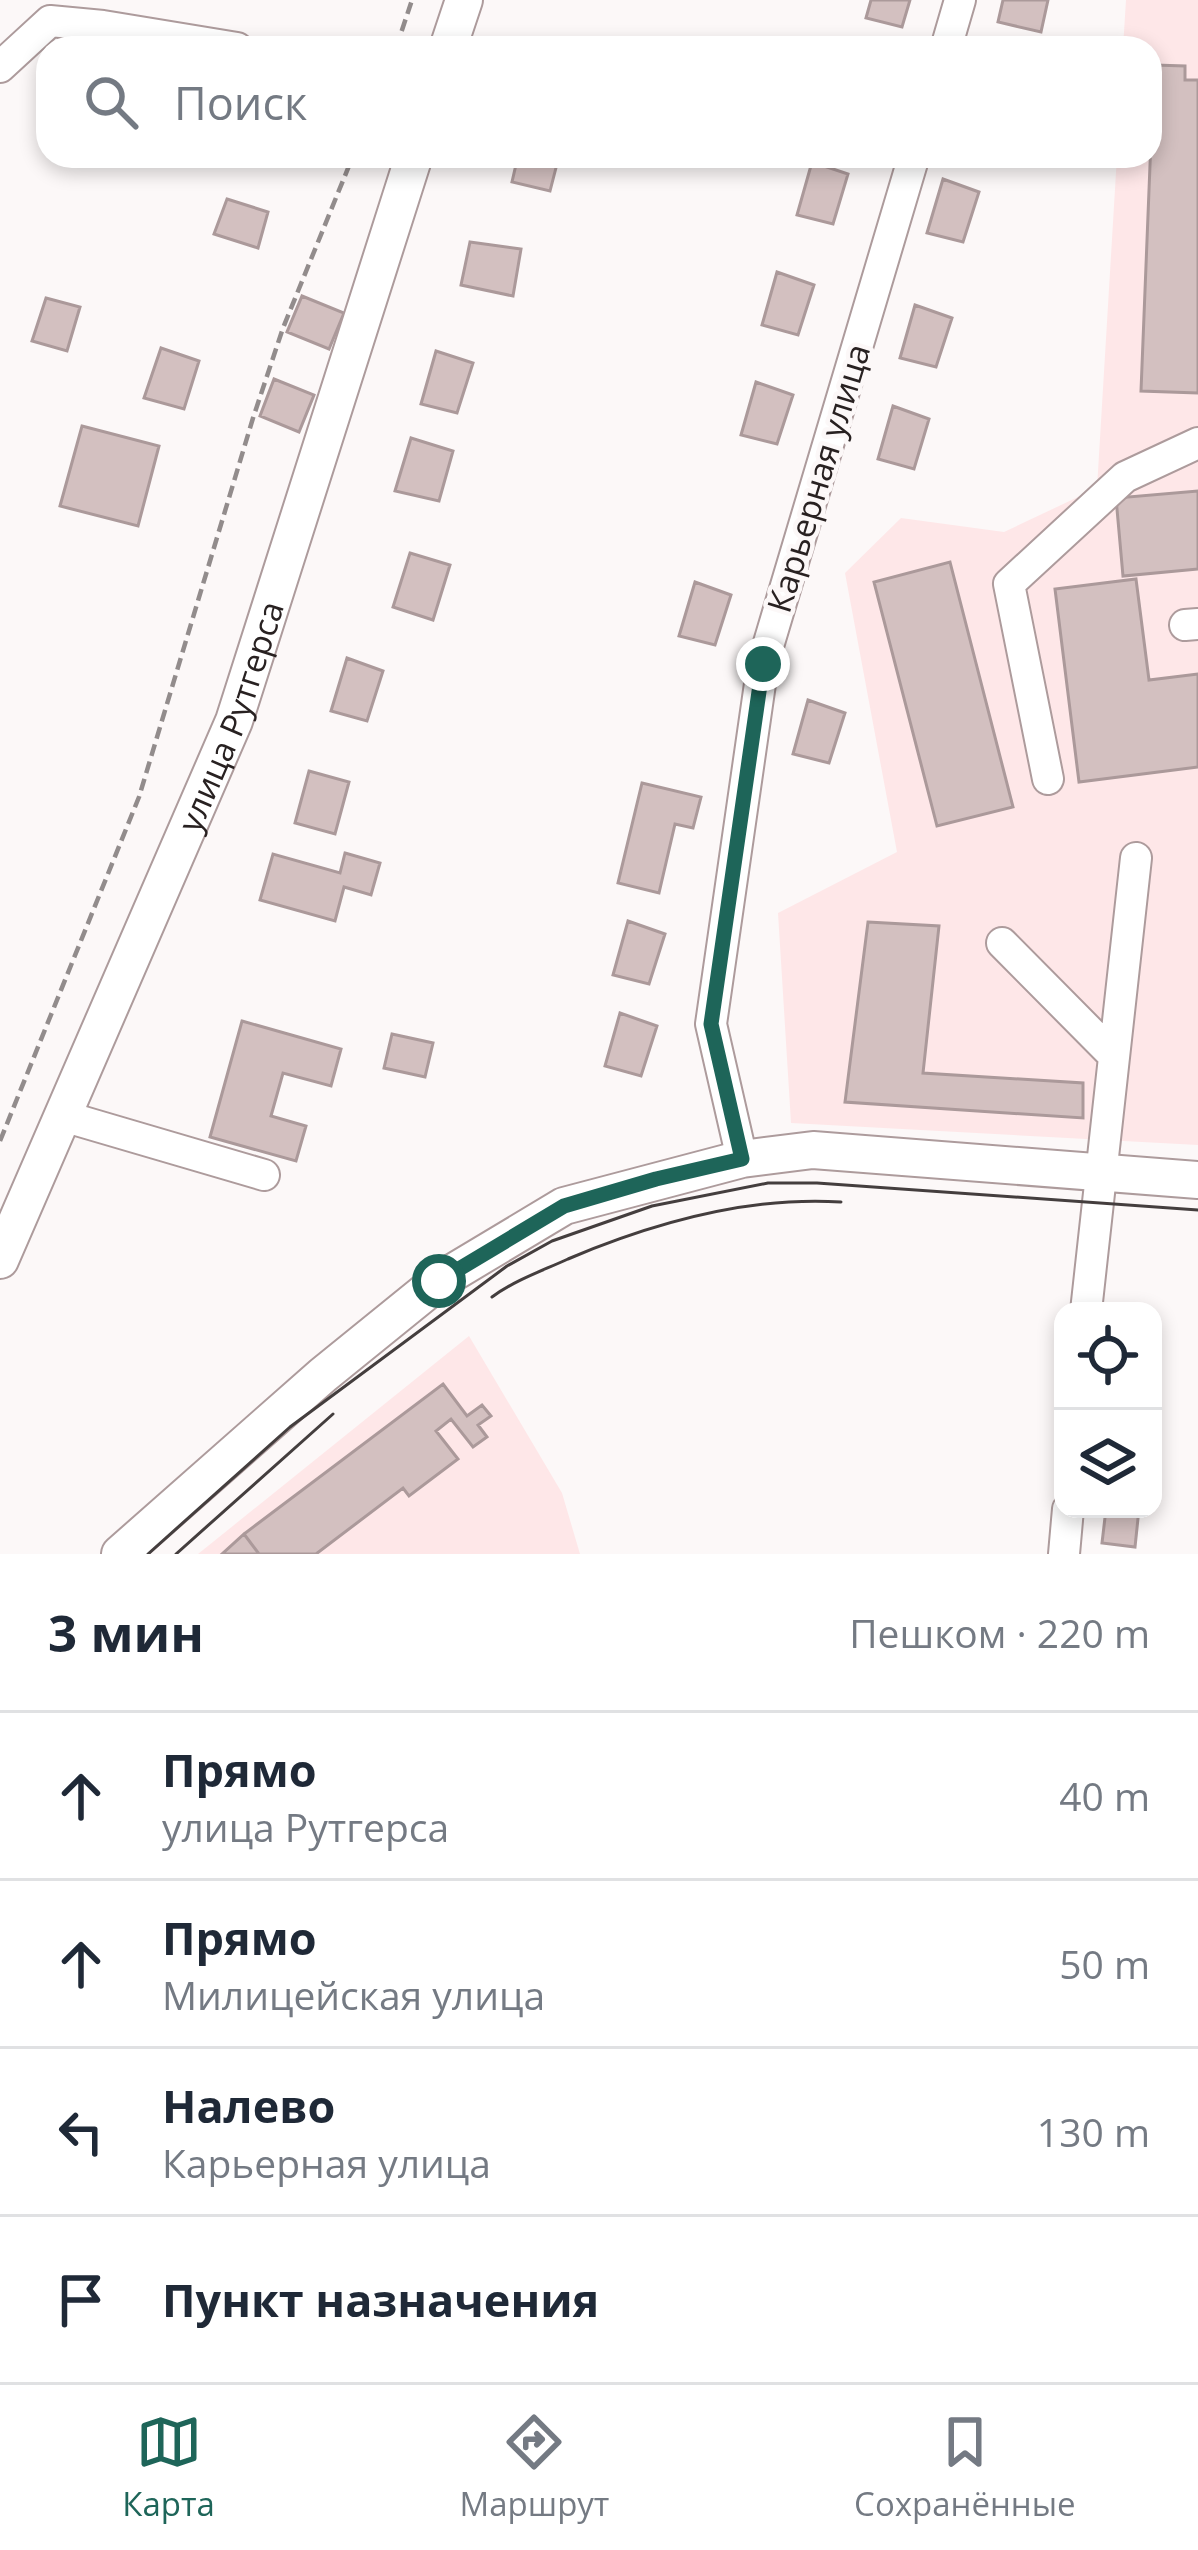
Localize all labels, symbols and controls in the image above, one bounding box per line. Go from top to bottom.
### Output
search box [36,36,1162,168]
icon: search [78,69,144,135]
text: Поиск [174,72,307,133]
street label: Карьерная улица [756,338,880,618]
street label: улица Рутгерса [166,595,293,838]
route end [736,637,790,691]
route start [412,1254,466,1308]
map controls [1054,1302,1162,1518]
button: locate [1054,1302,1162,1410]
button: layers [1054,1410,1162,1518]
text: 3 мин [48,1597,204,1667]
text: Пешком · 220 m [849,1606,1150,1659]
text: Прямо [162,1739,317,1800]
icon: ahead [48,1763,114,1829]
text: 40 m [1059,1769,1150,1822]
text: улица Рутгерса [162,1800,449,1853]
text: Прямо [162,1907,317,1968]
icon: ahead [48,1931,114,1997]
text: 50 m [1059,1937,1150,1990]
text: Милицейская улица [162,1968,545,2021]
text: Налево [162,2075,335,2136]
icon: left [48,2099,114,2165]
text: 130 m [1037,2105,1150,2158]
text: Карьерная улица [162,2136,491,2189]
icon: arrive [48,2267,114,2333]
text: Пункт назначения [162,2269,599,2330]
tab: Карта [122,2409,215,2526]
tab: Маршрут [460,2409,609,2526]
tab: Сохранённые [854,2409,1076,2526]

